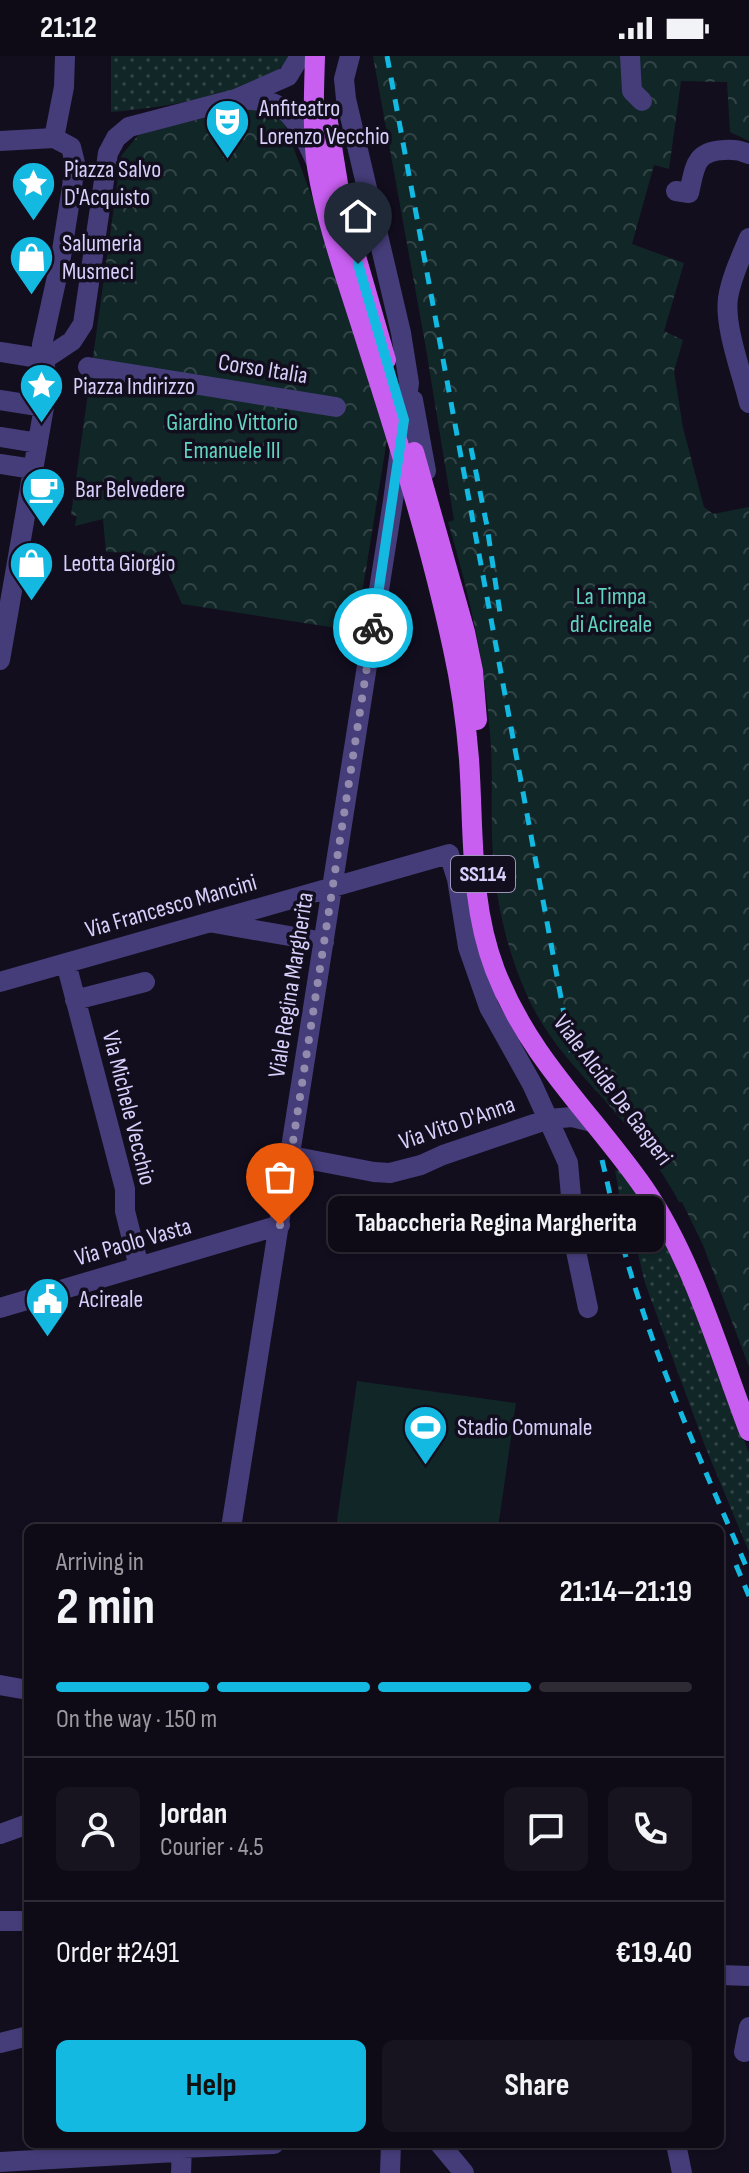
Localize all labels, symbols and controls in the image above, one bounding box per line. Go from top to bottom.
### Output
text: 21:12 [40,10,97,46]
place label: Anfiteatro Lorenzo Vecchio [258,94,390,151]
theatre icon: Anfiteatro Lorenzo Vecchio [204,98,252,161]
place label: Piazza Salvo D'Acquisto [64,155,161,212]
place icon: Piazza Salvo D'Acquisto [9,159,57,222]
pin [324,182,392,264]
icon: home [336,194,380,238]
place label: Salumeria Musmeci [62,229,142,286]
shop icon: Salumeria Musmeci [7,233,55,296]
street label: Corso Italia [216,348,310,390]
place icon: Piazza Indirizzo [18,362,66,425]
place label: Piazza Indirizzo [73,372,195,401]
park label: Giardino Vittorio Emanuele III [166,408,298,465]
cafe icon: Bar Belvedere [20,465,68,528]
place label: Bar Belvedere [75,475,185,504]
shop icon: Leotta Giorgio [8,539,56,602]
place label: Leotta Giorgio [63,549,175,578]
park label: La Timpa di Acireale [570,582,652,639]
courier [333,588,413,668]
icon: bike [351,606,395,650]
road number: SS114 [451,856,515,892]
street label: Via Francesco Mancini [82,868,260,944]
street label: Viale Regina Margherita [262,890,320,1080]
street label: Viale Alcide De Gasperi [547,1009,679,1171]
street label: Via Michele Vecchio [96,1028,162,1188]
street label: Via Vito D'Anna [395,1090,519,1156]
pin [246,1143,314,1225]
icon: bag [258,1155,302,1199]
callout: Tabaccheria Regina Margherita [328,1197,664,1253]
text: Tabaccheria Regina Margherita [355,1208,637,1239]
street label: Via Paolo Vasta [71,1212,195,1272]
public building icon: Acireale [24,1275,72,1338]
place label: Acireale [78,1285,143,1314]
sports icon: Stadio Comunale [402,1403,450,1466]
place label: Stadio Comunale [457,1413,592,1442]
text: Arriving in [56,1547,144,1578]
text: 21:14–21:19 [559,1574,692,1610]
text: 2 min [56,1576,155,1639]
text: On the way · 150 m [56,1704,217,1735]
button: person [56,1787,140,1871]
button: chat [504,1787,588,1871]
button: phone [608,1787,692,1871]
text: Jordan [160,1796,227,1832]
text: Courier · 4.5 [160,1832,264,1863]
text: Order #2491 [56,1935,179,1971]
text: €19.40 [616,1935,692,1971]
button: Help [56,2040,366,2132]
button: Share [382,2040,692,2132]

